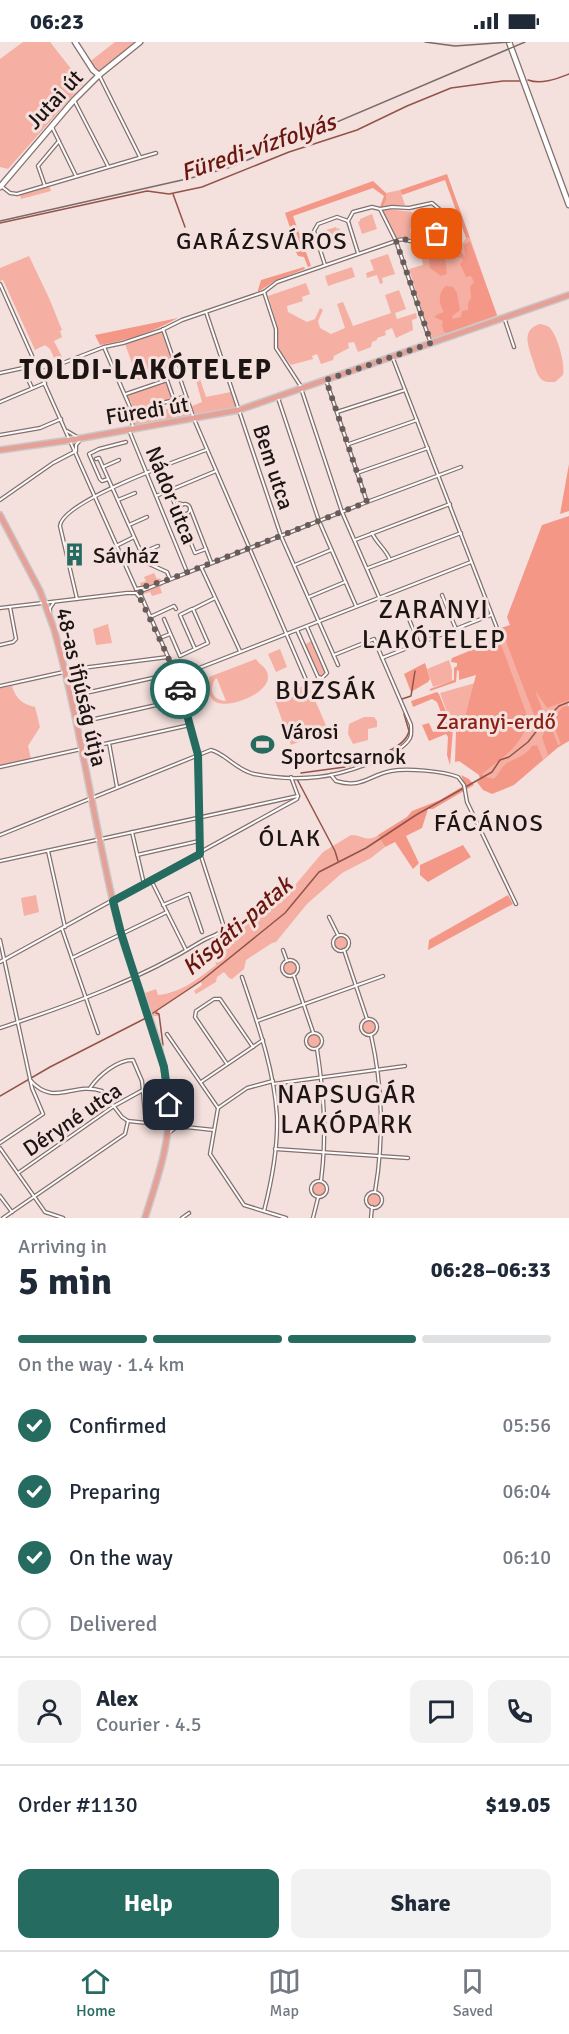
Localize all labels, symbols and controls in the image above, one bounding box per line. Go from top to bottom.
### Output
text: 06:23 [30,8,84,35]
street label: Jutai út [20,64,89,135]
water label: Füredi-vízfolyás [177,106,342,188]
pin [411,208,462,259]
icon: bag [420,217,453,250]
district label: GARÁZSVÁROS [176,226,348,256]
district label: TOLDI-LAKÓTELEP [20,351,272,387]
street label: Füredi út [104,391,191,430]
street label: Bem utca [247,421,300,513]
street label: Nádor utca [140,442,203,548]
building icon: Sávház [62,542,88,568]
place label: Sávház [93,542,159,569]
district label: ZARANYI LAKÓTELEP [362,594,506,656]
street label: 48-as ifjúság útja [50,605,113,769]
courier [150,659,210,719]
icon: car [164,673,197,706]
district label: BUZSÁK [275,675,377,707]
park label: Zaranyi-erdő [436,708,556,735]
place label: Városi Sportcsarnok [281,718,406,770]
sports icon: Városi Sportcsarnok [250,731,276,757]
district label: FÁCÁNOS [434,808,544,838]
district label: ÓLAK [258,823,322,853]
water label: Kisgáti-patak [176,869,300,982]
street label: Déryné utca [18,1077,127,1162]
pin [143,1079,194,1130]
district label: NAPSUGÁR LAKÓPARK [277,1079,417,1141]
icon: home [152,1088,185,1121]
text: Arriving in [18,1234,107,1259]
text: 06:28–06:33 [431,1256,551,1283]
text: 5 min [18,1257,112,1305]
text: On the way · 1.4 km [18,1352,184,1377]
icon: check [18,1409,51,1442]
text: Confirmed [69,1412,167,1439]
text: 05:56 [502,1413,551,1438]
icon: check [18,1475,51,1508]
text: Preparing [69,1478,161,1505]
text: 06:04 [502,1479,551,1504]
icon: check [18,1541,51,1574]
text: On the way [69,1544,173,1571]
text: 06:10 [502,1545,551,1570]
text: Delivered [69,1610,157,1637]
button: person [18,1680,81,1743]
button: chat [410,1680,473,1743]
button: phone [488,1680,551,1743]
text: Alex [96,1685,138,1712]
text: Courier · 4.5 [96,1712,202,1737]
text: Order #1130 [18,1791,138,1818]
text: $19.05 [485,1791,551,1818]
button: Help [18,1869,279,1938]
button: Share [291,1869,551,1938]
tab: Home [76,1965,116,2021]
tab: Map [268,1965,301,2021]
tab: Saved [453,1965,493,2021]

